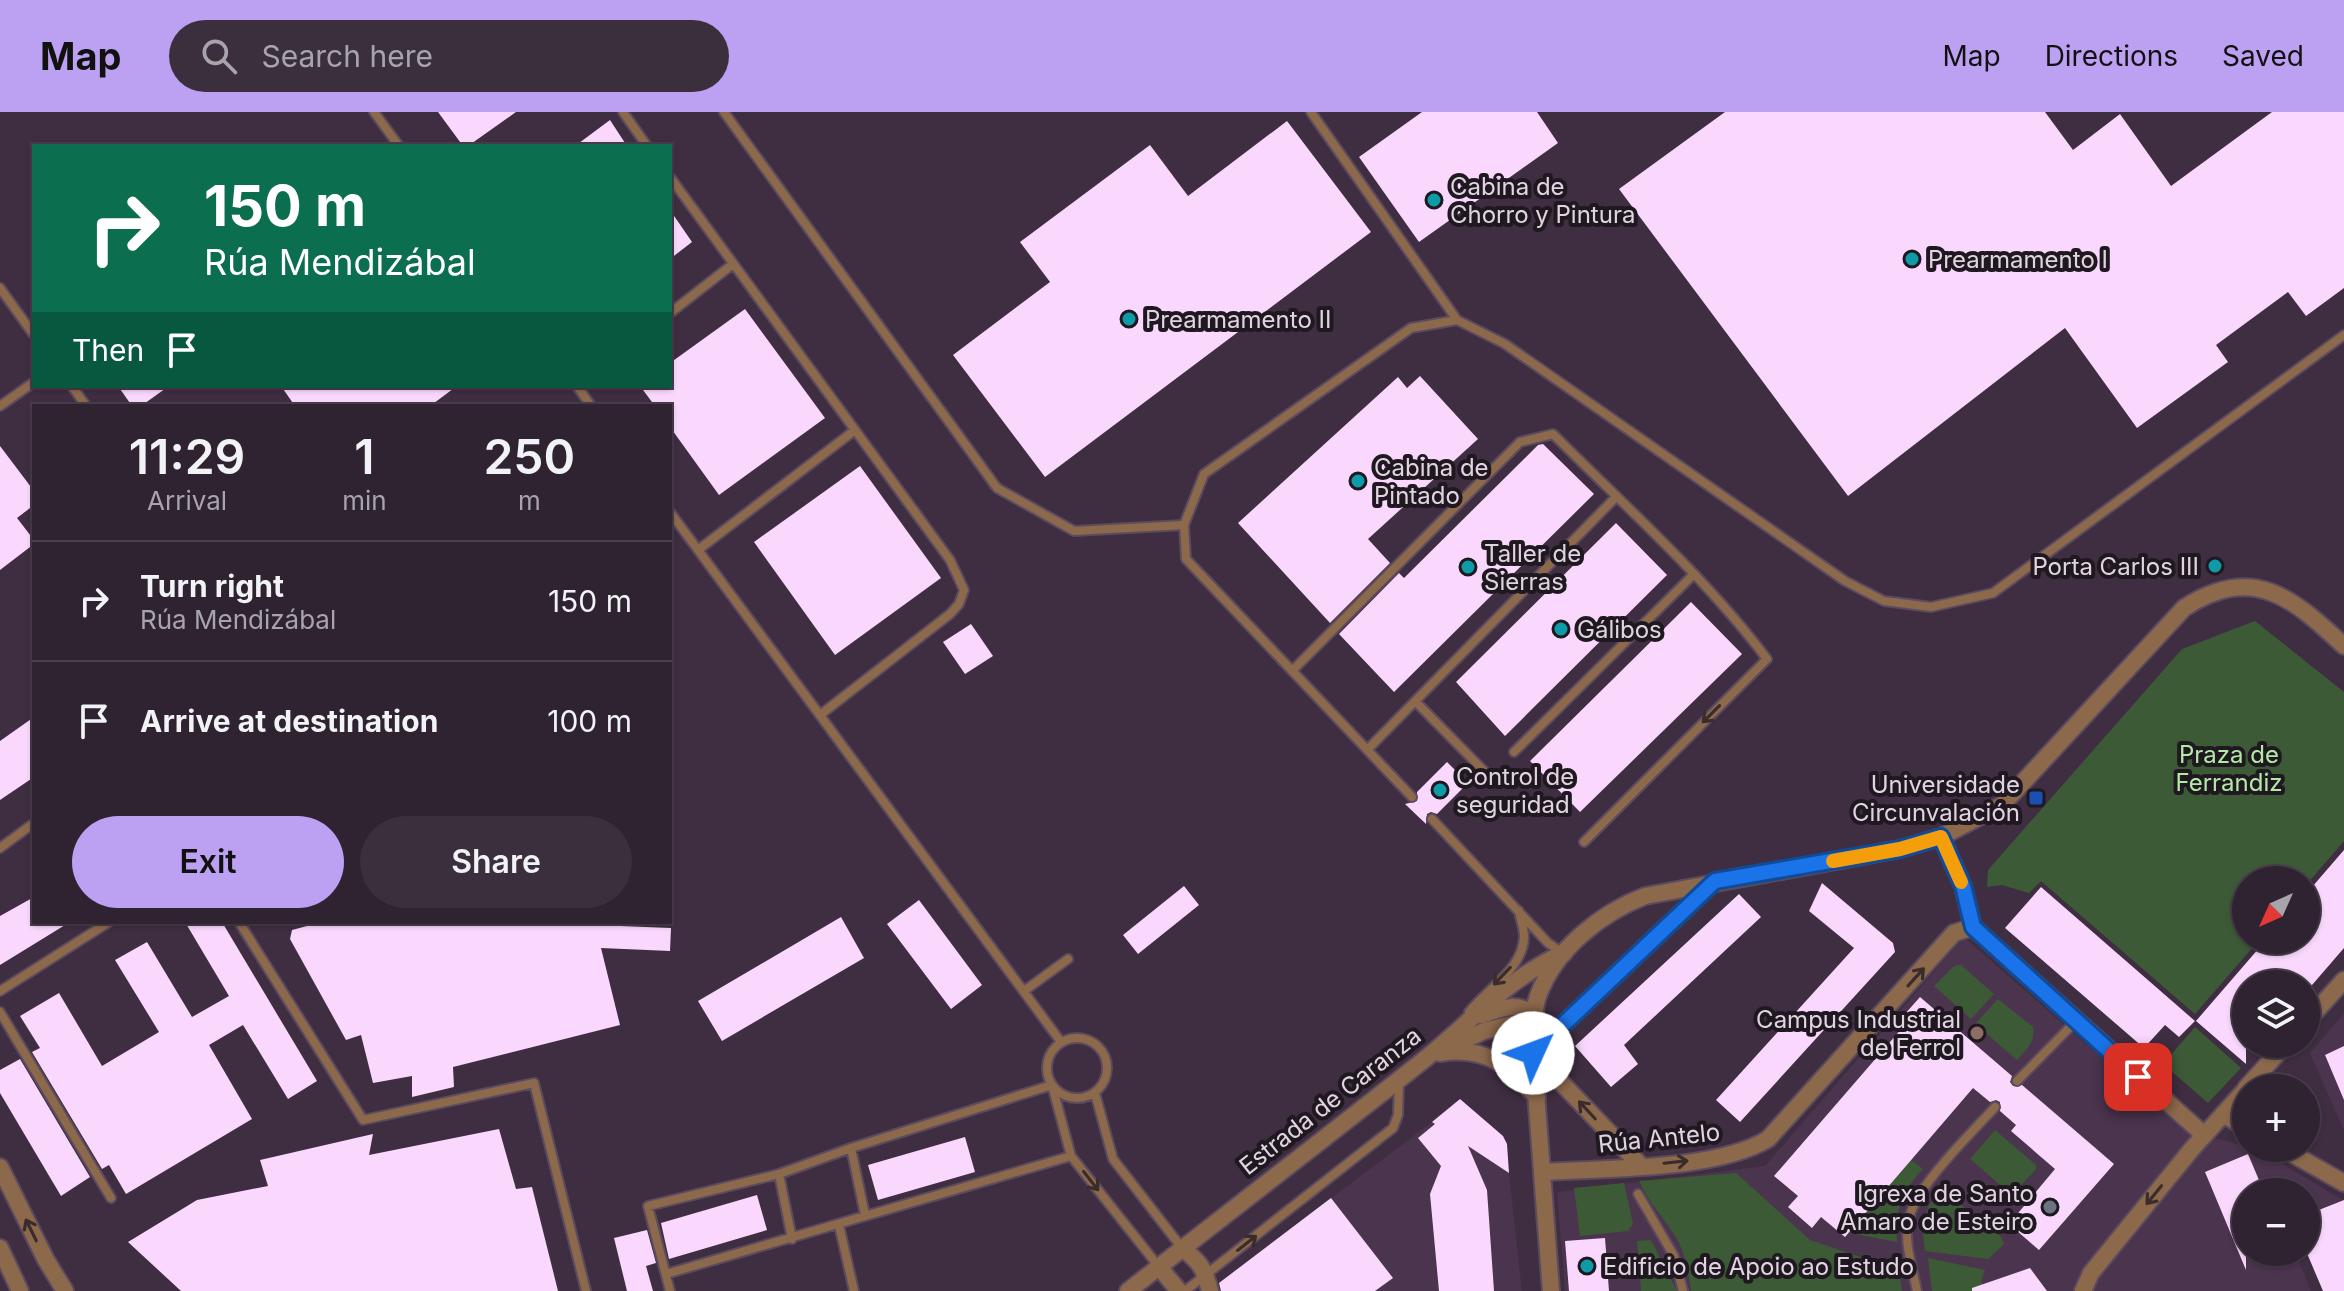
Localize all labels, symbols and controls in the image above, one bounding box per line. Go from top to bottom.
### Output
search box [169,20,729,92]
text: Map [40,33,121,79]
icon: search [197,34,241,78]
text: Search here [261,38,433,74]
text: Map [1942,39,2001,73]
text: Directions [2045,39,2178,73]
text: Saved [2222,39,2304,73]
text: 150 m [204,172,366,240]
place label: Cabina de Chorro y Pintura [1450,172,1635,229]
icon: right [72,176,176,280]
marker: Cabina de Chorro y Pintura [1425,191,1443,209]
text: Rúa Mendizábal [204,240,476,284]
place label: Prearmamento I [1928,245,2108,274]
marker: Prearmamento I [1903,250,1921,268]
place label: Prearmamento II [1145,305,1331,334]
marker: Prearmamento II [1120,310,1138,328]
icon: arrive [160,328,204,372]
text: Then [72,332,144,368]
text: 11:29 [129,427,245,486]
text: 1 [354,427,375,486]
text: 250 [483,427,575,486]
place label: Cabina de Pintado [1374,453,1489,510]
marker: Cabina de Pintado [1349,472,1367,490]
text: Arrival [147,485,227,516]
text: min [342,485,387,516]
text: m [518,485,541,516]
place label: Taller de Sierras [1484,539,1581,596]
place label: Porta Carlos III [2032,552,2199,581]
marker: Porta Carlos III [2206,557,2224,575]
marker: Taller de Sierras [1459,558,1477,576]
text: Turn right [140,568,284,604]
icon: right [72,579,116,623]
text: 150 m [548,583,632,619]
text: Rúa Mendizábal [140,604,336,635]
place label: Gálibos [1577,615,1662,644]
marker: Gálibos [1552,620,1570,638]
icon: arrive [72,699,116,743]
text: Arrive at destination [140,703,438,739]
text: 100 m [547,703,632,739]
one-way arrow [1702,704,1721,723]
park label: Praza de Ferrandiz [2175,740,2283,797]
place label: Control de seguridad [1456,762,1574,819]
place label: Universidade Circunvalación [1852,770,2020,827]
marker: Control de seguridad [1431,781,1449,799]
marker: Universidade Circunvalación [2027,789,2045,807]
button: Exit [72,816,344,908]
button: Share [360,816,632,908]
north arrow [2232,866,2320,954]
map controls [2232,866,2320,1266]
one-way arrow [1493,966,1512,986]
one-way arrow [1907,967,1926,987]
button: layers [2232,970,2320,1058]
place label: Campus Industrial de Ferrol [1756,1005,1961,1062]
position arrow [1491,1011,1575,1095]
street label: Estrada de Caranza [1234,1021,1426,1181]
marker: Campus Industrial de Ferrol [1968,1024,1986,1042]
pin [2104,1043,2172,1111]
icon: arrive [2116,1055,2160,1099]
button: + [2232,1074,2320,1162]
one-way arrow [1578,1100,1597,1120]
street label: Rúa Antelo [1597,1117,1721,1159]
one-way arrow [1662,1155,1689,1170]
one-way arrow [1082,1170,1100,1191]
button: − [2232,1178,2320,1266]
place label: Igrexa de Santo Amaro de Esteiro [1840,1179,2034,1236]
one-way arrow [2146,1184,2163,1205]
marker: Igrexa de Santo Amaro de Esteiro [2041,1198,2059,1216]
one-way arrow [23,1218,38,1242]
one-way arrow [1236,1234,1257,1252]
place label: Edificio de Apoio ao Estudo [1603,1252,1914,1281]
marker: Edificio de Apoio ao Estudo [1578,1257,1596,1275]

